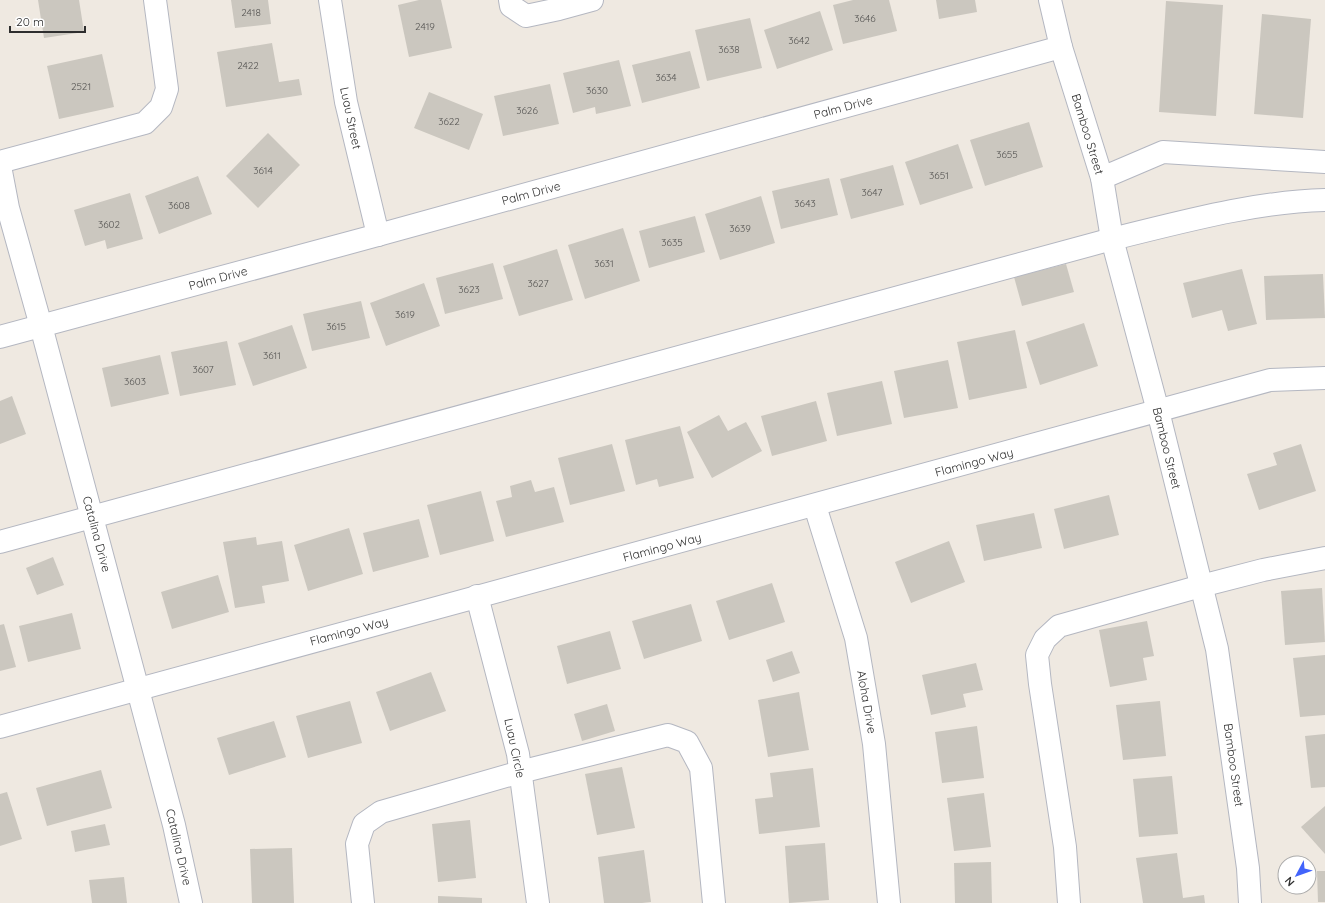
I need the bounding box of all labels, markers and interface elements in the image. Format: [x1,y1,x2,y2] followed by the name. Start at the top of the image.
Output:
[241,6,261,19] house number: 2418
[10,8,85,34] scale bar
[854,12,876,25] house number: 3646
[16,14,44,29] text: 20 m
[415,20,435,33] house number: 2419
[788,34,810,47] house number: 3642
[718,43,740,56] house number: 3638
[237,59,259,72] house number: 2422
[655,71,677,84] house number: 3634
[71,80,91,93] house number: 2521
[586,84,608,97] house number: 3630
[337,85,365,151] street label: Luau Street
[812,92,874,122] street label: Palm Drive
[1069,92,1107,176] street label: Bamboo Street
[516,104,538,117] house number: 3626
[438,115,460,128] house number: 3622
[996,148,1018,161] house number: 3655
[253,164,273,177] house number: 3614
[929,169,949,182] house number: 3651
[500,178,562,208] street label: Palm Drive
[862,186,882,199] house number: 3647
[794,197,816,210] house number: 3643
[168,199,190,212] house number: 3608
[98,218,121,231] house number: 3602
[729,222,751,235] house number: 3639
[661,236,683,249] house number: 3635
[594,257,614,270] house number: 3631
[187,263,249,293] street label: Palm Drive
[527,277,549,290] house number: 3627
[458,283,480,296] house number: 3623
[395,308,415,321] house number: 3619
[326,320,346,333] house number: 3615
[263,349,281,362] house number: 3611
[192,363,214,376] house number: 3607
[124,375,146,388] house number: 3603
[1150,405,1184,491] street label: Bamboo Street
[933,444,1015,480] street label: Flamingo Way
[80,494,114,574] street label: Catalina Drive
[621,529,703,565] street label: Flamingo Way
[308,613,390,649] street label: Flamingo Way
[854,669,880,735] street label: Aloha Drive
[501,717,529,780] street label: Luau Circle
[1221,722,1247,808] street label: Bamboo Street
[163,807,195,887] street label: Catalina Drive
[1277,855,1317,895] north arrow
[1282,874,1297,889] text: N

